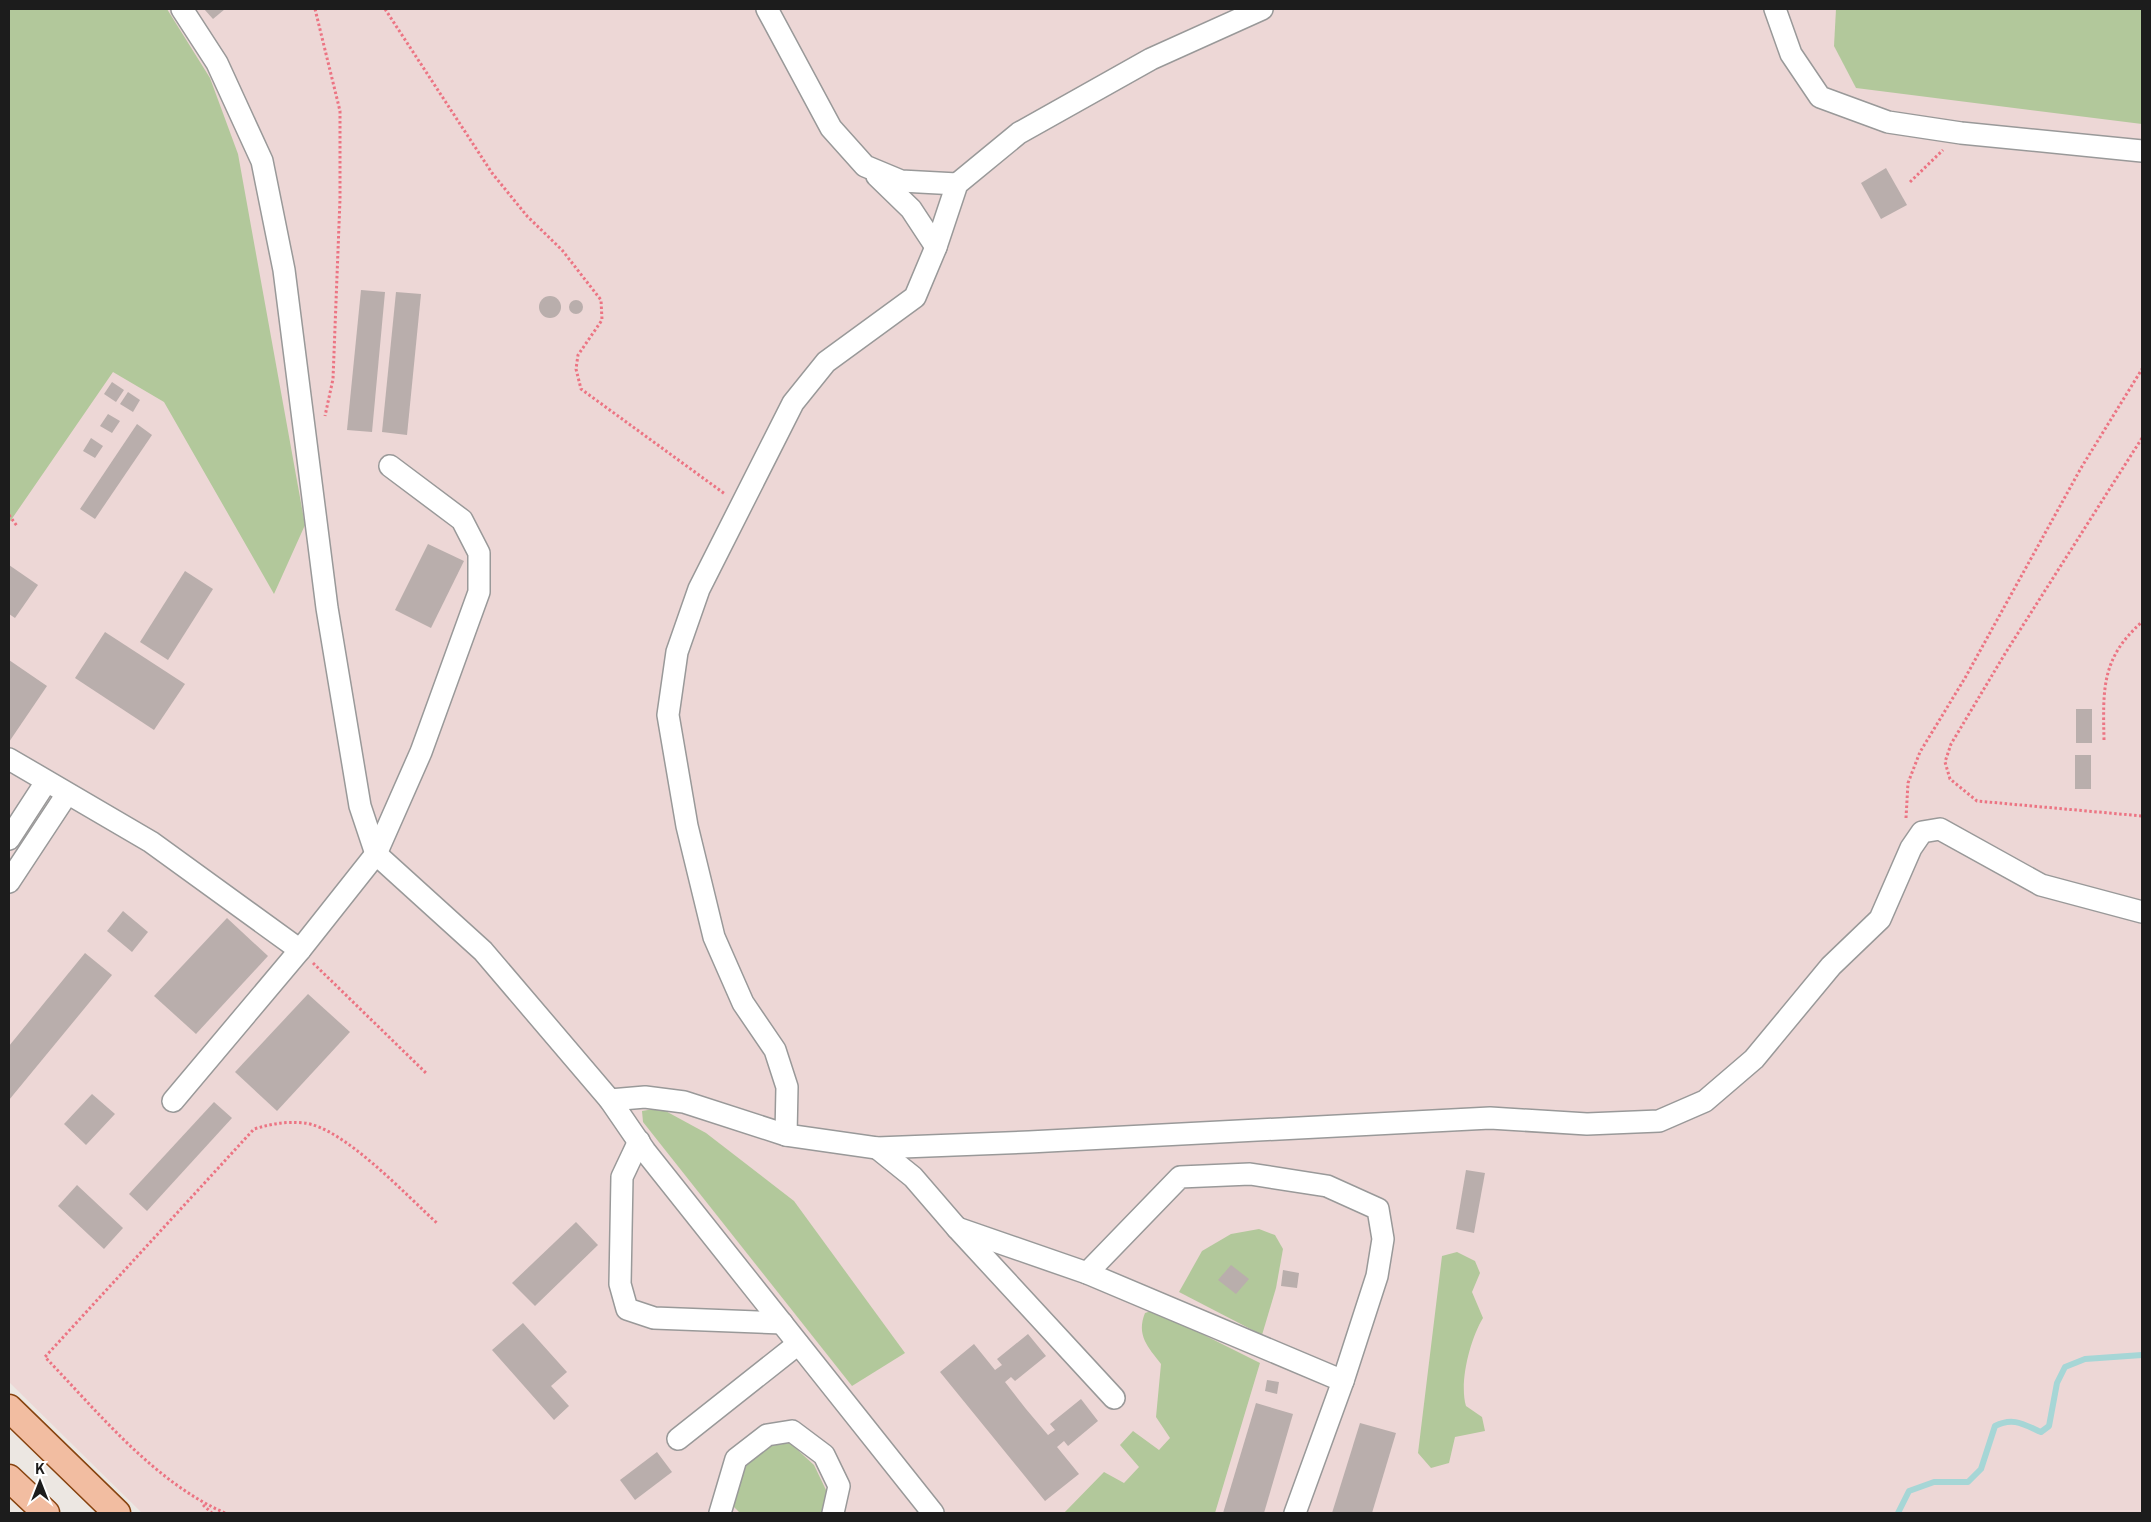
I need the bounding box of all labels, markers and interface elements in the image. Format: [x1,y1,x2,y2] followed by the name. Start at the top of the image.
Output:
[15,1457,65,1507] north arrow
[35,1461,45,1477] text: K

